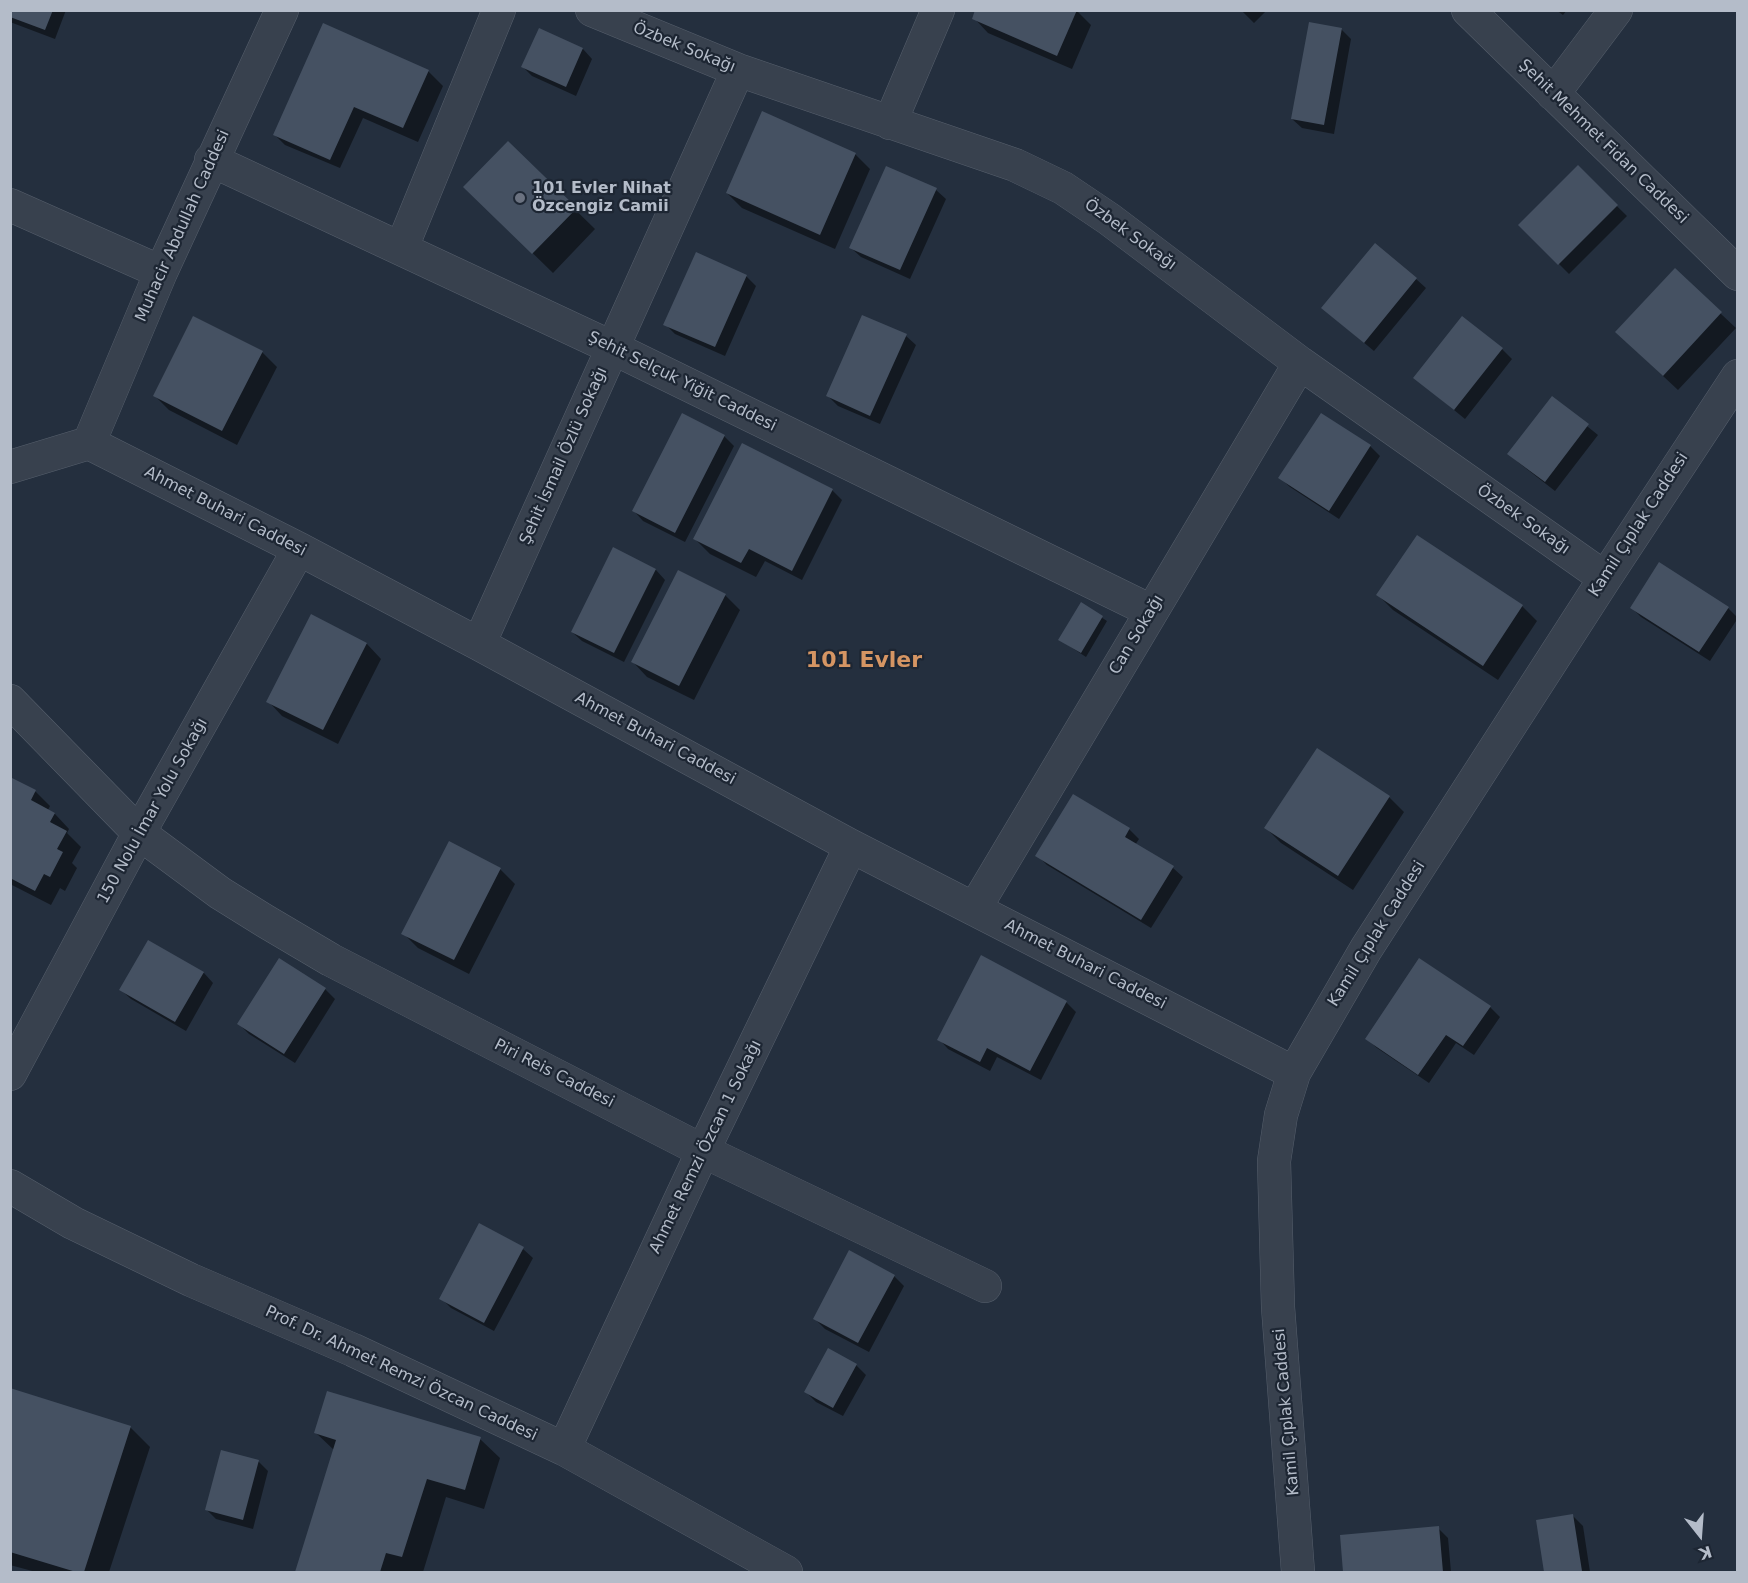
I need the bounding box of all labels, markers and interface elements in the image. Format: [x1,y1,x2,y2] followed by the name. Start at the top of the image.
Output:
[630,19,738,77] street label: Özbek Sokağı
[1514,56,1692,228] street label: Şehit Mehmet Fidan Caddesi
[132,127,234,325] street label: Muhacir Abdullah Caddesi
[532,179,671,217] place label: 101 Evler Nihat Özcengiz Camii
[513,191,527,205] marker: 101 Evler Nihat Özcengiz Camii
[1080,195,1180,275] street label: Özbek Sokağı
[585,328,779,436] street label: Şehit Selçuk Yiğit Caddesi
[516,364,612,548] street label: Şehit İsmail Özlü Sokağı
[1585,449,1693,601] street label: Kamil Çıplak Caddesi
[141,463,309,561] street label: Ahmet Buhari Caddesi
[1473,481,1573,559] street label: Özbek Sokağı
[1106,592,1168,678] street label: Can Sokağı
[806,648,922,674] district label: 101 Evler
[571,689,739,789] street label: Ahmet Buhari Caddesi
[94,715,212,907] street label: 150 Nolu İmar Yolu Sokağı
[1324,858,1430,1010] street label: Kamil Çıplak Caddesi
[1001,916,1169,1014] street label: Ahmet Buhari Caddesi
[491,1036,617,1112] street label: Piri Reis Caddesi
[646,1037,766,1257] street label: Ahmet Remzi Özcan 1 Sokağı
[262,1302,540,1446] street label: Prof. Dr. Ahmet Remzi Özcan Caddesi
[1270,1328,1304,1496] street label: Kamil Çıplak Caddesi
[1670,1505,1730,1565] north arrow
[1697,1542,1714,1564] text: K

